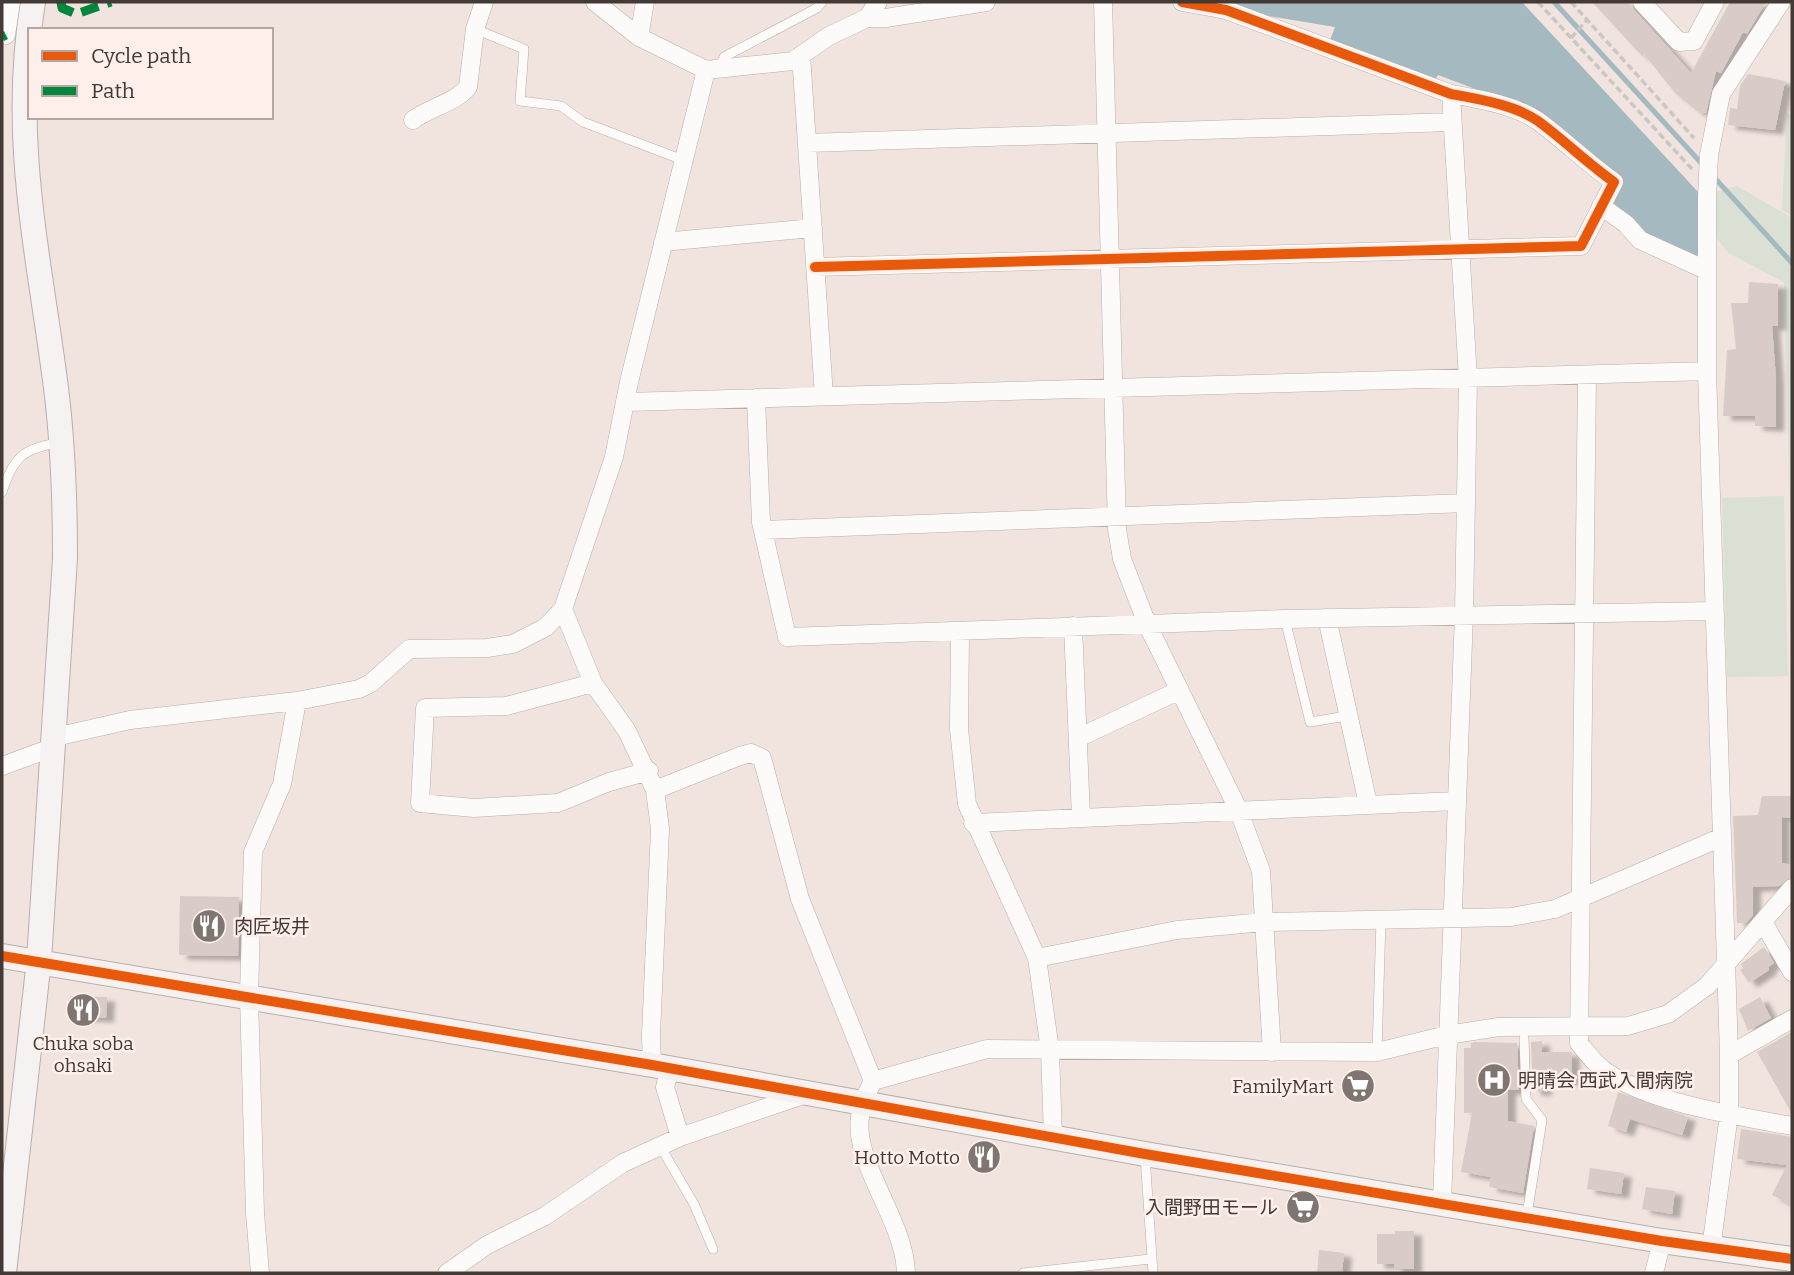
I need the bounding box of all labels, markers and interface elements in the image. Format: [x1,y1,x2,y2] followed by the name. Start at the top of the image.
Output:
[28,28,273,119] legend
[91,43,191,69] text: Cycle path
[91,78,135,104] text: Path
[190,907,228,945] restaurant icon: 肉匠坂井
[234,915,310,938] place label: 肉匠坂井
[64,991,102,1029] restaurant icon: Chuka soba ohsaki
[32,1032,134,1077] place label: Chuka soba ohsaki
[1475,1061,1513,1099] hospital icon: 明晴会 西武入間病院
[1339,1067,1377,1105] supermarket icon: FamilyMart
[1518,1069,1693,1092] place label: 明晴会 西武入間病院
[1232,1075,1334,1098] place label: FamilyMart
[965,1138,1003,1176] restaurant icon: Hotto Motto
[854,1146,960,1169] place label: Hotto Motto
[1284,1188,1322,1226] supermarket icon: 入間野田モール
[1145,1196,1278,1219] place label: 入間野田モール

